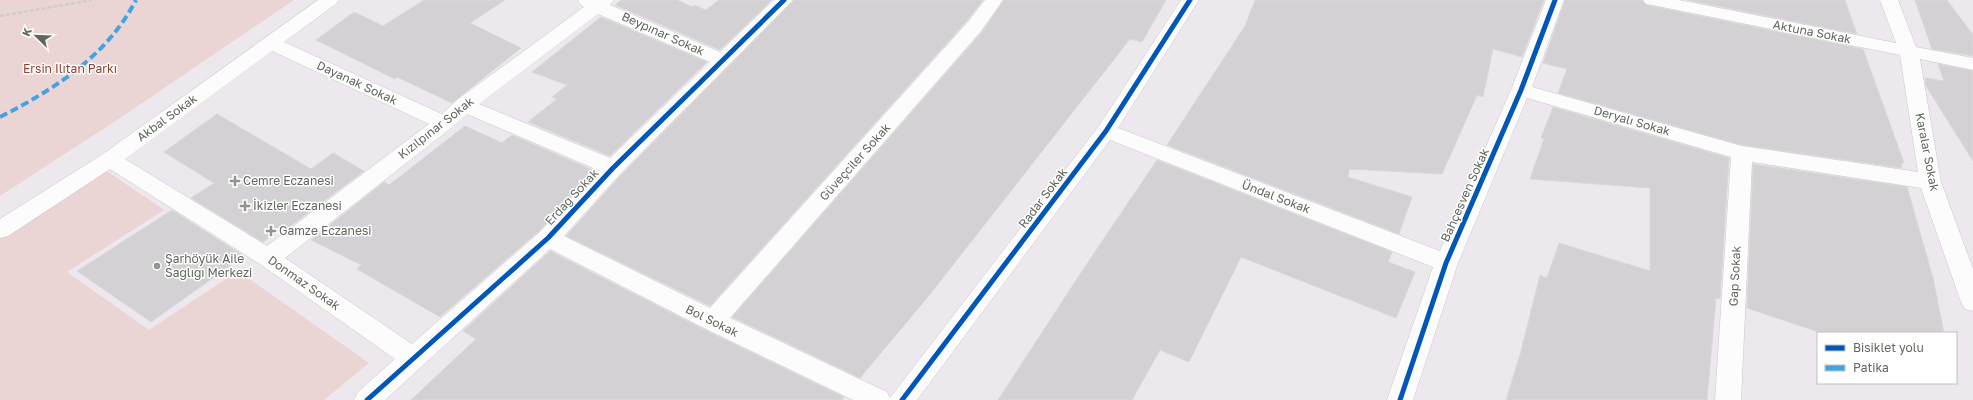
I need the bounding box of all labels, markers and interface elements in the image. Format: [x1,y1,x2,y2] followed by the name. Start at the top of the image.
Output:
[619,9,707,59] street label: Beypınar Sokak
[16,16,56,56] north arrow
[1772,17,1853,46] street label: Aktuna Sokak
[19,26,34,38] text: K
[315,57,400,108] street label: Dayanak Sokak
[23,61,117,76] park label: Ersin Ilıtan Parkı
[134,91,200,145] street label: Akbal Sokak
[395,93,477,162] street label: Kızılpınar Sokak
[1592,102,1672,139] street label: Deryalı Sokak
[1913,111,1942,193] street label: Karalar Sokak
[816,120,893,203] street label: Güveçciler Sokak
[1437,145,1492,244] street label: Bahçesven Sokak
[1015,164,1070,231] street label: Radar Sokak
[542,165,602,228] street label: Erdağ Sokak
[243,173,334,188] place label: Cemre Eczanesi
[230,176,240,186] marker: Cemre Eczanesi
[1240,177,1313,217] street label: Ündal Sokak
[253,198,342,213] place label: İkizler Eczanesi
[240,201,250,211] marker: İkizler Eczanesi
[279,223,372,238] place label: Gamze Eczanesi
[266,226,276,236] marker: Gamze Eczanesi
[1725,245,1744,307] street label: Gap Sokak
[165,251,252,280] place label: Şarhöyük Aile Sağlığı Merkezi
[265,252,343,313] street label: Donmaz Sokak
[152,261,162,271] marker: Şarhöyük Aile Sağlığı Merkezi
[683,301,741,340] street label: Bol Sokak
[1817,332,1957,384] legend
[1853,340,1924,355] text: Bisiklet yolu
[1853,360,1889,375] text: Patika

